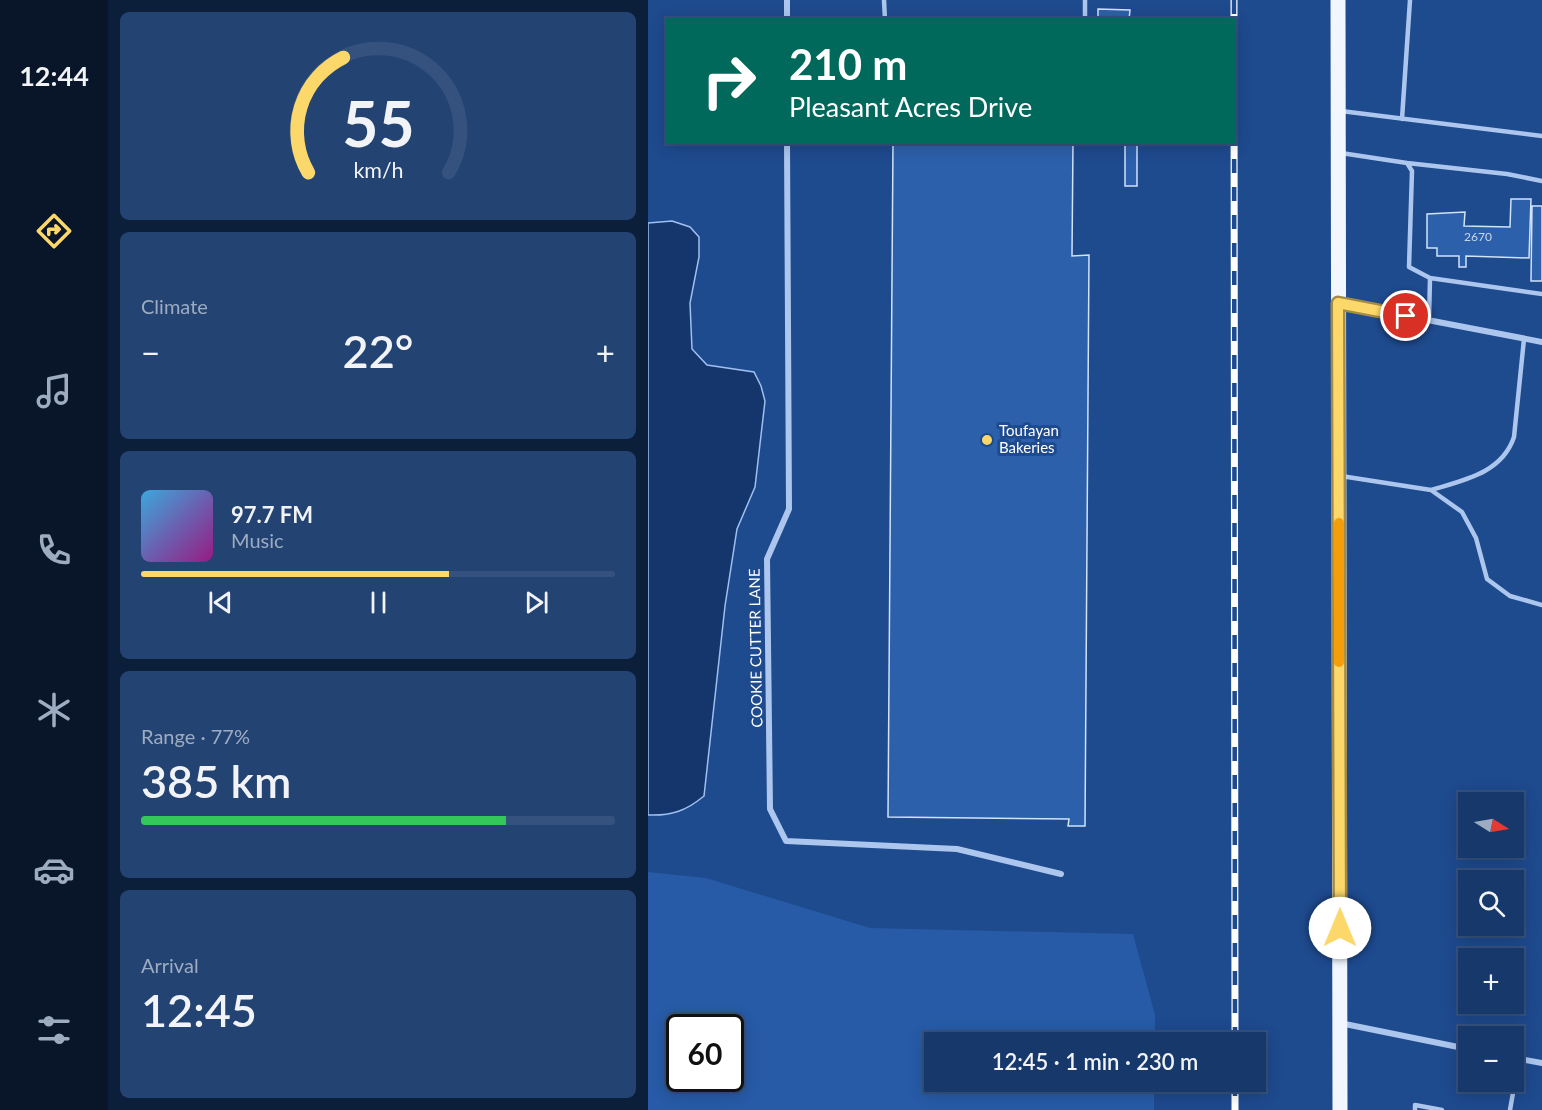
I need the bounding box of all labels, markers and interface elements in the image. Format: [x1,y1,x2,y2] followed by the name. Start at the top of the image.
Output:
[789,39,907,89] text: 210 m
[690,42,768,120] icon: right
[19,59,89,92] text: 12:44
[342,85,414,160] text: 55
[789,90,1032,123] text: Pleasant Acres Drive
[353,157,403,183] text: km/h
[33,210,75,252] icon: directions
[1464,229,1492,244] house number: 2670
[1380,290,1431,341] pin
[141,294,208,318] text: Climate
[1389,299,1422,332] icon: arrive
[343,324,413,378] text: 22°
[141,332,160,372] text: −
[596,332,615,372] text: +
[33,370,75,412] icon: music
[999,421,1059,456] place label: Toufayan Bakeries
[980,433,994,447] marker: Toufayan Bakeries
[231,501,313,528] text: 97.7 FM
[231,528,284,552] text: Music
[33,529,75,571] icon: phone
[745,568,765,728] street label: COOKIE CUTTER LANE
[204,586,237,619] icon: previous
[362,586,395,619] icon: pause
[520,586,553,619] icon: next
[33,689,75,731] icon: climate
[141,724,250,748] text: Range · 77%
[141,754,291,808] text: 385 km
[1458,792,1524,858] north arrow
[1458,792,1524,1092] map controls
[33,849,75,891] icon: car
[1458,870,1524,936] button: search
[1308,896,1372,960] position arrow
[1458,948,1524,1014] button: +
[141,953,199,977] text: Arrival
[141,983,257,1037] text: 12:45
[33,1009,75,1051] icon: filters
[666,1014,744,1092] speed limit sign: 60
[1458,1026,1524,1092] button: −
[992,1048,1198,1075] text: 12:45 · 1 min · 230 m

